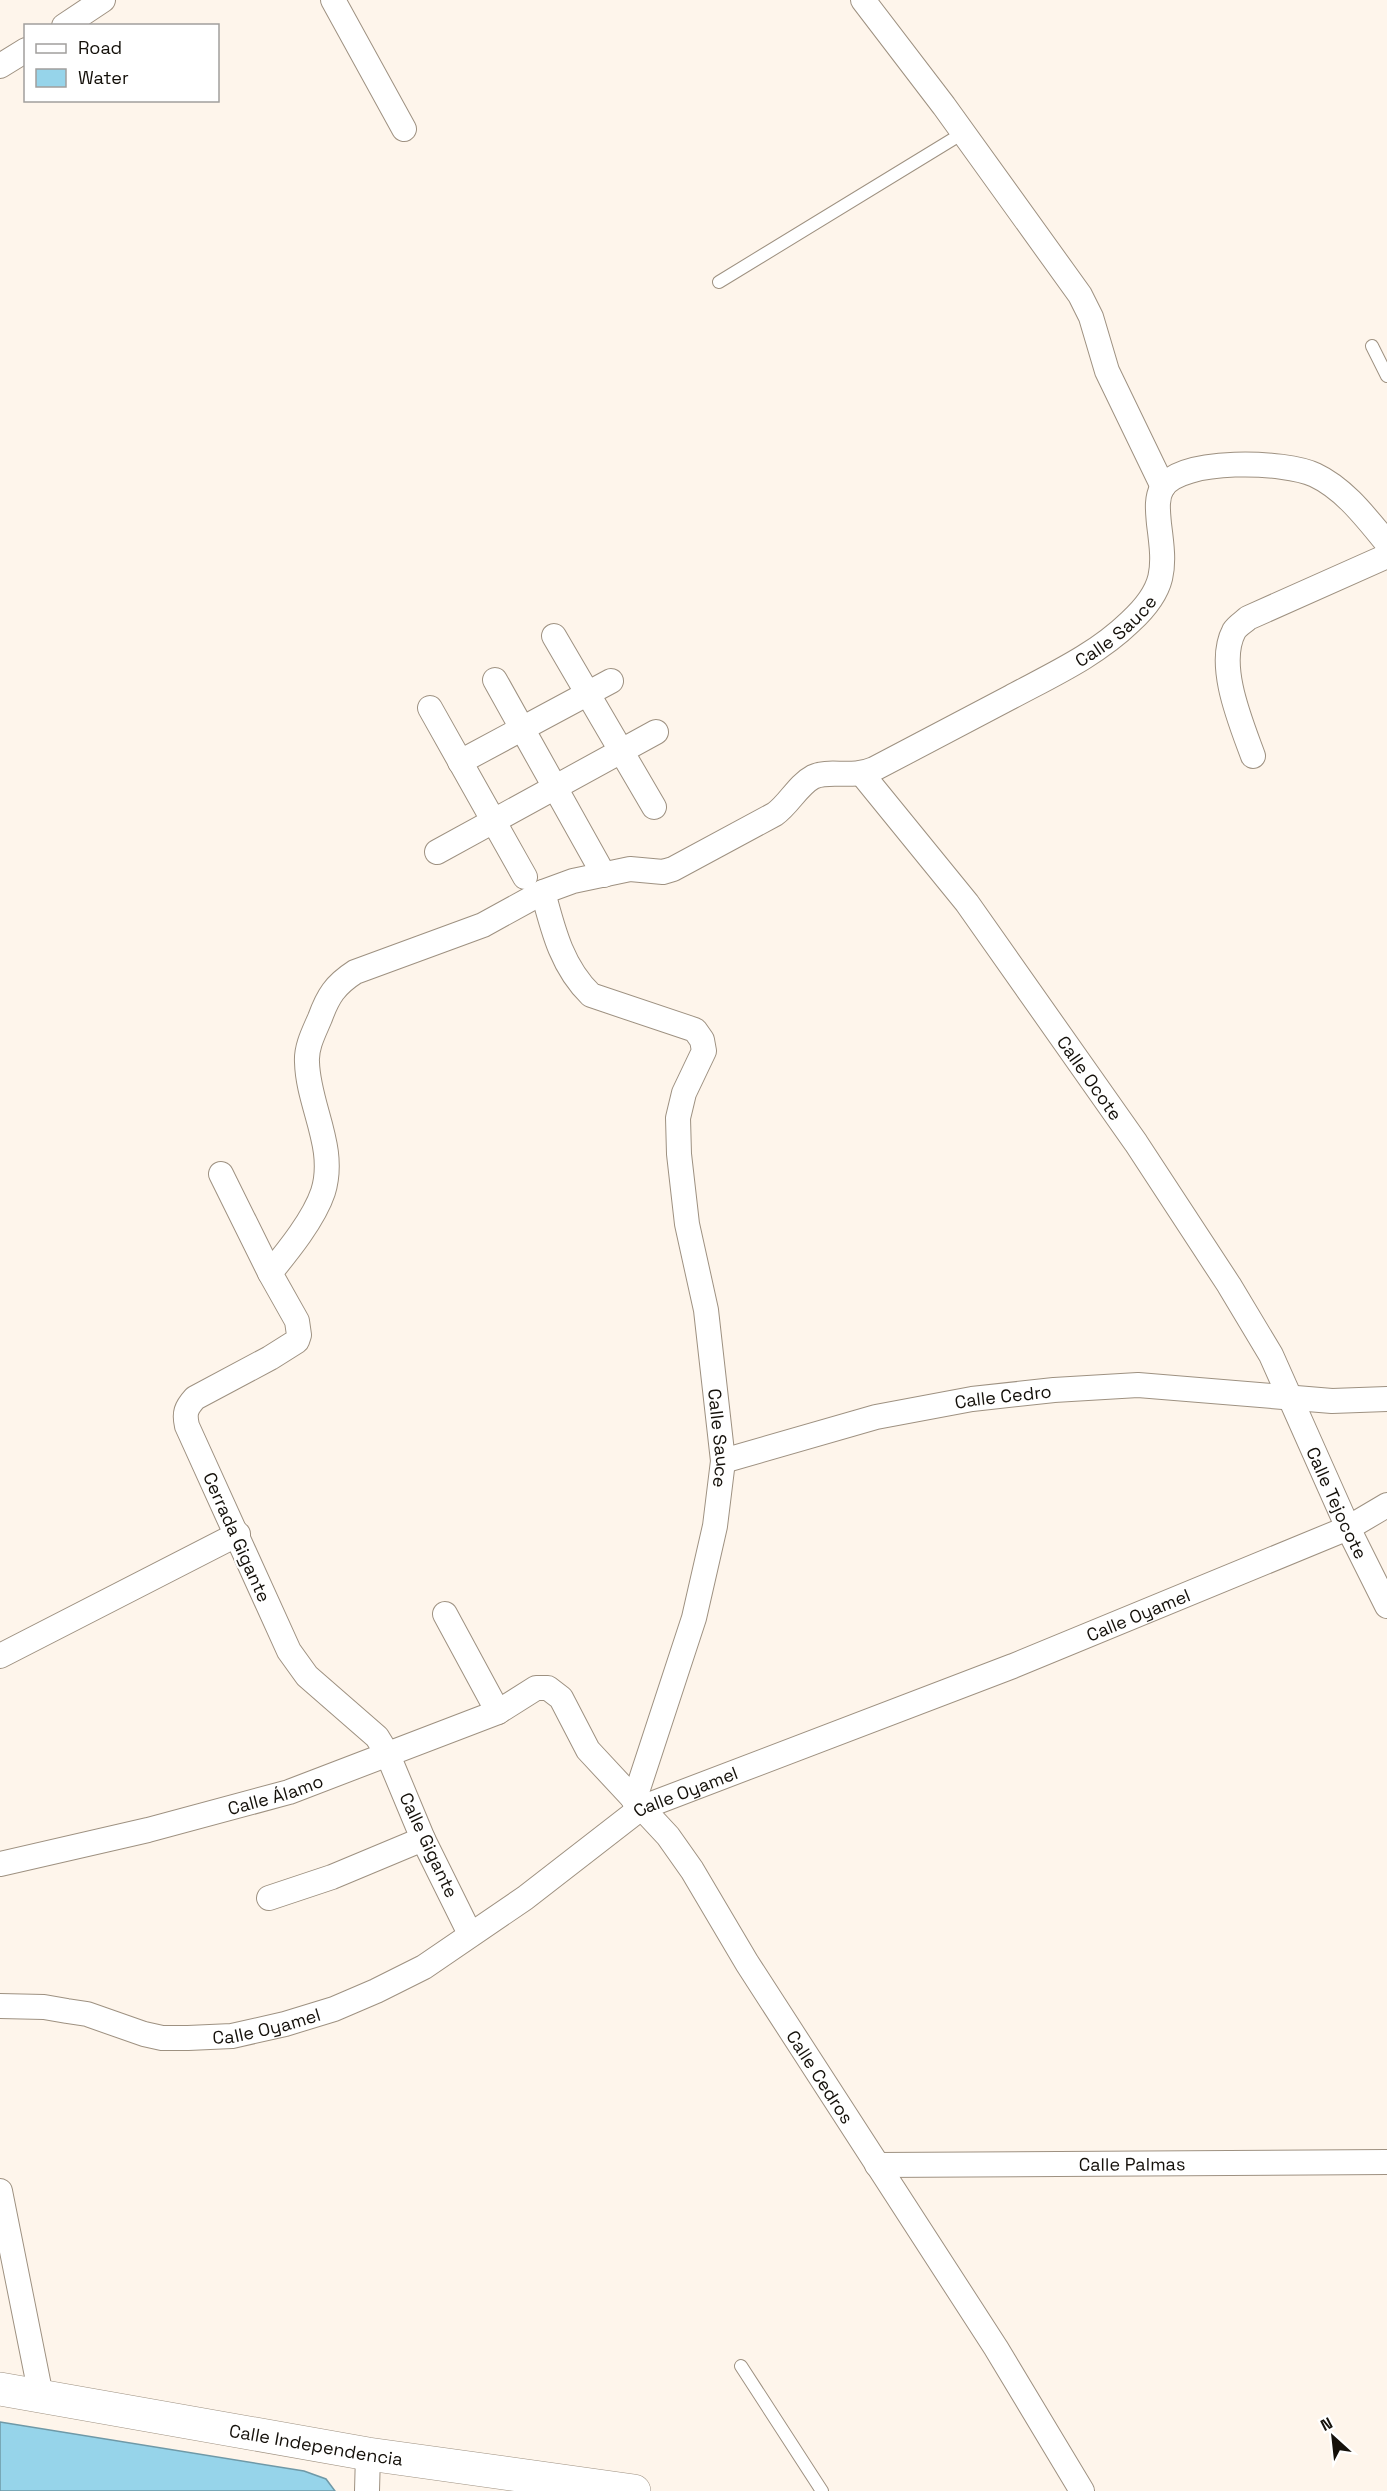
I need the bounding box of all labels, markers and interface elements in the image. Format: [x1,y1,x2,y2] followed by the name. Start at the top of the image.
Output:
[24,24,219,102] legend
[78,36,122,59] text: Road
[78,66,129,89] text: Water
[1070,591,1161,672] street label: Calle Sauce
[1052,1031,1128,1125] street label: Calle Ocote
[953,1379,1053,1414] street label: Calle Cedro
[703,1387,735,1489] street label: Calle Sauce
[1302,1443,1373,1562] street label: Calle Tejocote
[198,1468,276,1606] street label: Cerrada Gigante
[1083,1583,1193,1646] street label: Calle Oyamel
[628,1761,741,1822] street label: Calle Oyamel
[225,1769,326,1820] street label: Calle Álamo
[395,1789,463,1901] street label: Calle Gigante
[212,2002,323,2048] street label: Calle Oyamel
[782,2025,859,2128] street label: Calle Cedros
[1079,2152,1185,2175] street label: Calle Palmas
[1303,2407,1363,2467] north arrow
[1317,2412,1336,2436] text: N
[227,2418,405,2470] street label: Calle Independencia

